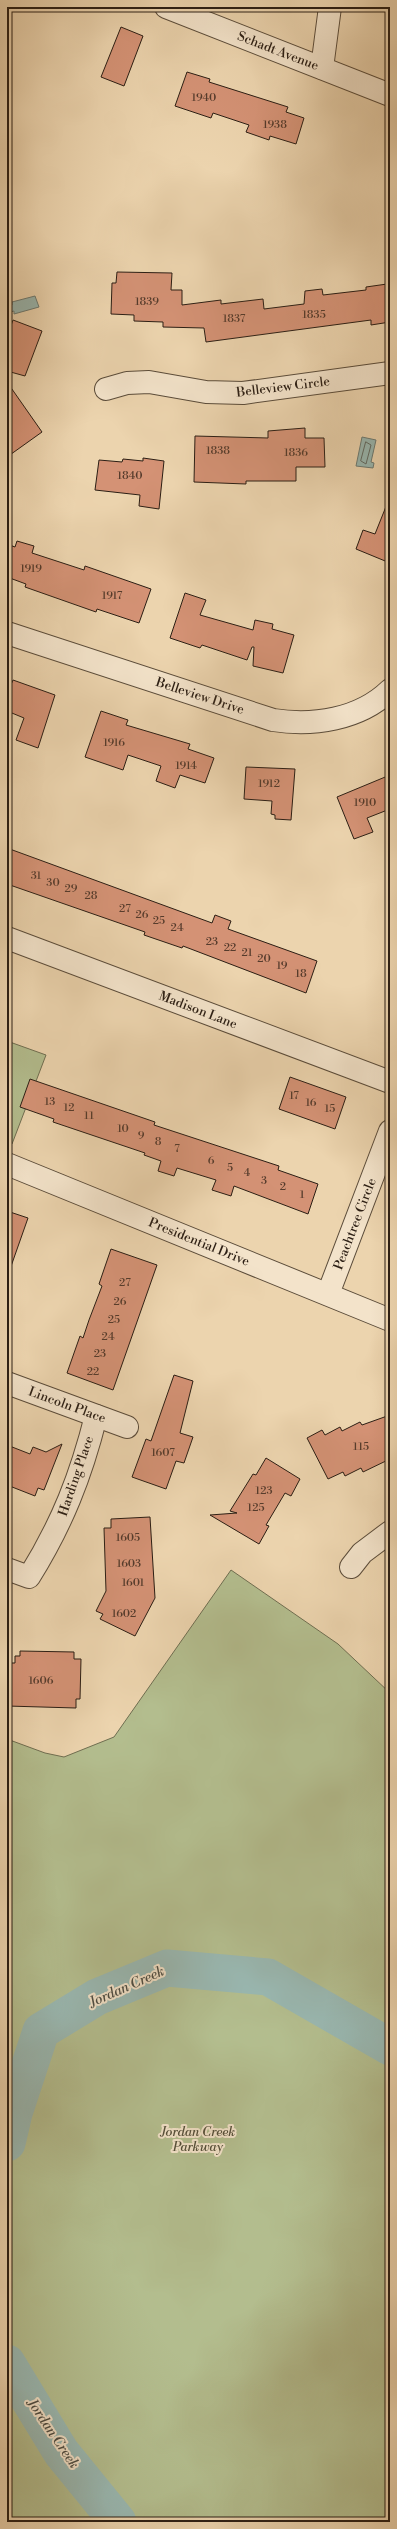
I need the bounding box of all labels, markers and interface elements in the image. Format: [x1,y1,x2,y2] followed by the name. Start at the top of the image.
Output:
[235,28,321,74] street label: Schadt Avenue
[192,91,216,105] house number: 1940
[263,118,287,132] house number: 1938
[135,295,159,309] house number: 1839
[302,308,326,322] house number: 1835
[223,312,246,326] house number: 1837
[234,373,331,401] street label: Belleview Circle
[206,444,230,458] house number: 1838
[284,446,308,460] house number: 1836
[117,469,143,483] house number: 1840
[20,562,42,576] house number: 1919
[102,589,123,603] house number: 1917
[153,674,247,718] street label: Belleview Drive
[103,736,125,750] house number: 1916
[175,759,197,773] house number: 1914
[258,777,280,791] house number: 1912
[354,796,376,810] house number: 1910
[31,869,42,883] house number: 31
[46,876,60,890] house number: 30
[65,882,78,896] house number: 29
[84,889,98,903] house number: 28
[119,902,131,916] house number: 27
[136,908,149,922] house number: 26
[153,914,165,928] house number: 25
[171,921,184,935] house number: 24
[206,935,218,949] house number: 23
[224,941,236,955] house number: 22
[241,946,253,960] house number: 21
[257,952,271,966] house number: 20
[276,959,288,973] house number: 19
[295,967,307,981] house number: 18
[157,988,240,1032] street label: Madison Lane
[289,1089,299,1103] house number: 17
[45,1095,55,1109] house number: 13
[305,1096,317,1110] house number: 16
[63,1101,75,1115] house number: 12
[325,1102,335,1116] house number: 15
[84,1109,94,1123] house number: 11
[117,1122,129,1136] house number: 10
[138,1129,145,1143] house number: 9
[155,1135,162,1149] house number: 8
[174,1142,180,1156] house number: 7
[208,1154,215,1168] house number: 6
[227,1161,233,1175] house number: 5
[244,1166,251,1180] house number: 4
[261,1174,267,1188] house number: 3
[330,1176,380,1272] street label: Peachtree Circle
[280,1180,286,1194] house number: 2
[300,1188,305,1202] house number: 1
[146,1214,252,1270] street label: Presidential Drive
[119,1276,131,1290] house number: 27
[114,1295,127,1309] house number: 26
[108,1313,120,1327] house number: 25
[102,1330,115,1344] house number: 24
[94,1347,106,1361] house number: 23
[87,1365,99,1379] house number: 22
[26,1384,108,1427] street label: Lincoln Place
[55,1433,97,1518] street label: Harding Place
[353,1440,369,1454] house number: 115
[151,1446,175,1460] house number: 1607
[255,1484,273,1498] house number: 123
[247,1501,265,1515] house number: 125
[116,1531,140,1545] house number: 1605
[117,1557,141,1571] house number: 1603
[122,1576,145,1590] house number: 1601
[112,1607,136,1621] house number: 1602
[29,1674,54,1688] house number: 1606
[85,1963,167,2012] water label: Jordan Creek
[159,2124,235,2155] park label: Jordan Creek Parkway
[22,2394,83,2472] water label: Jordan Creek

